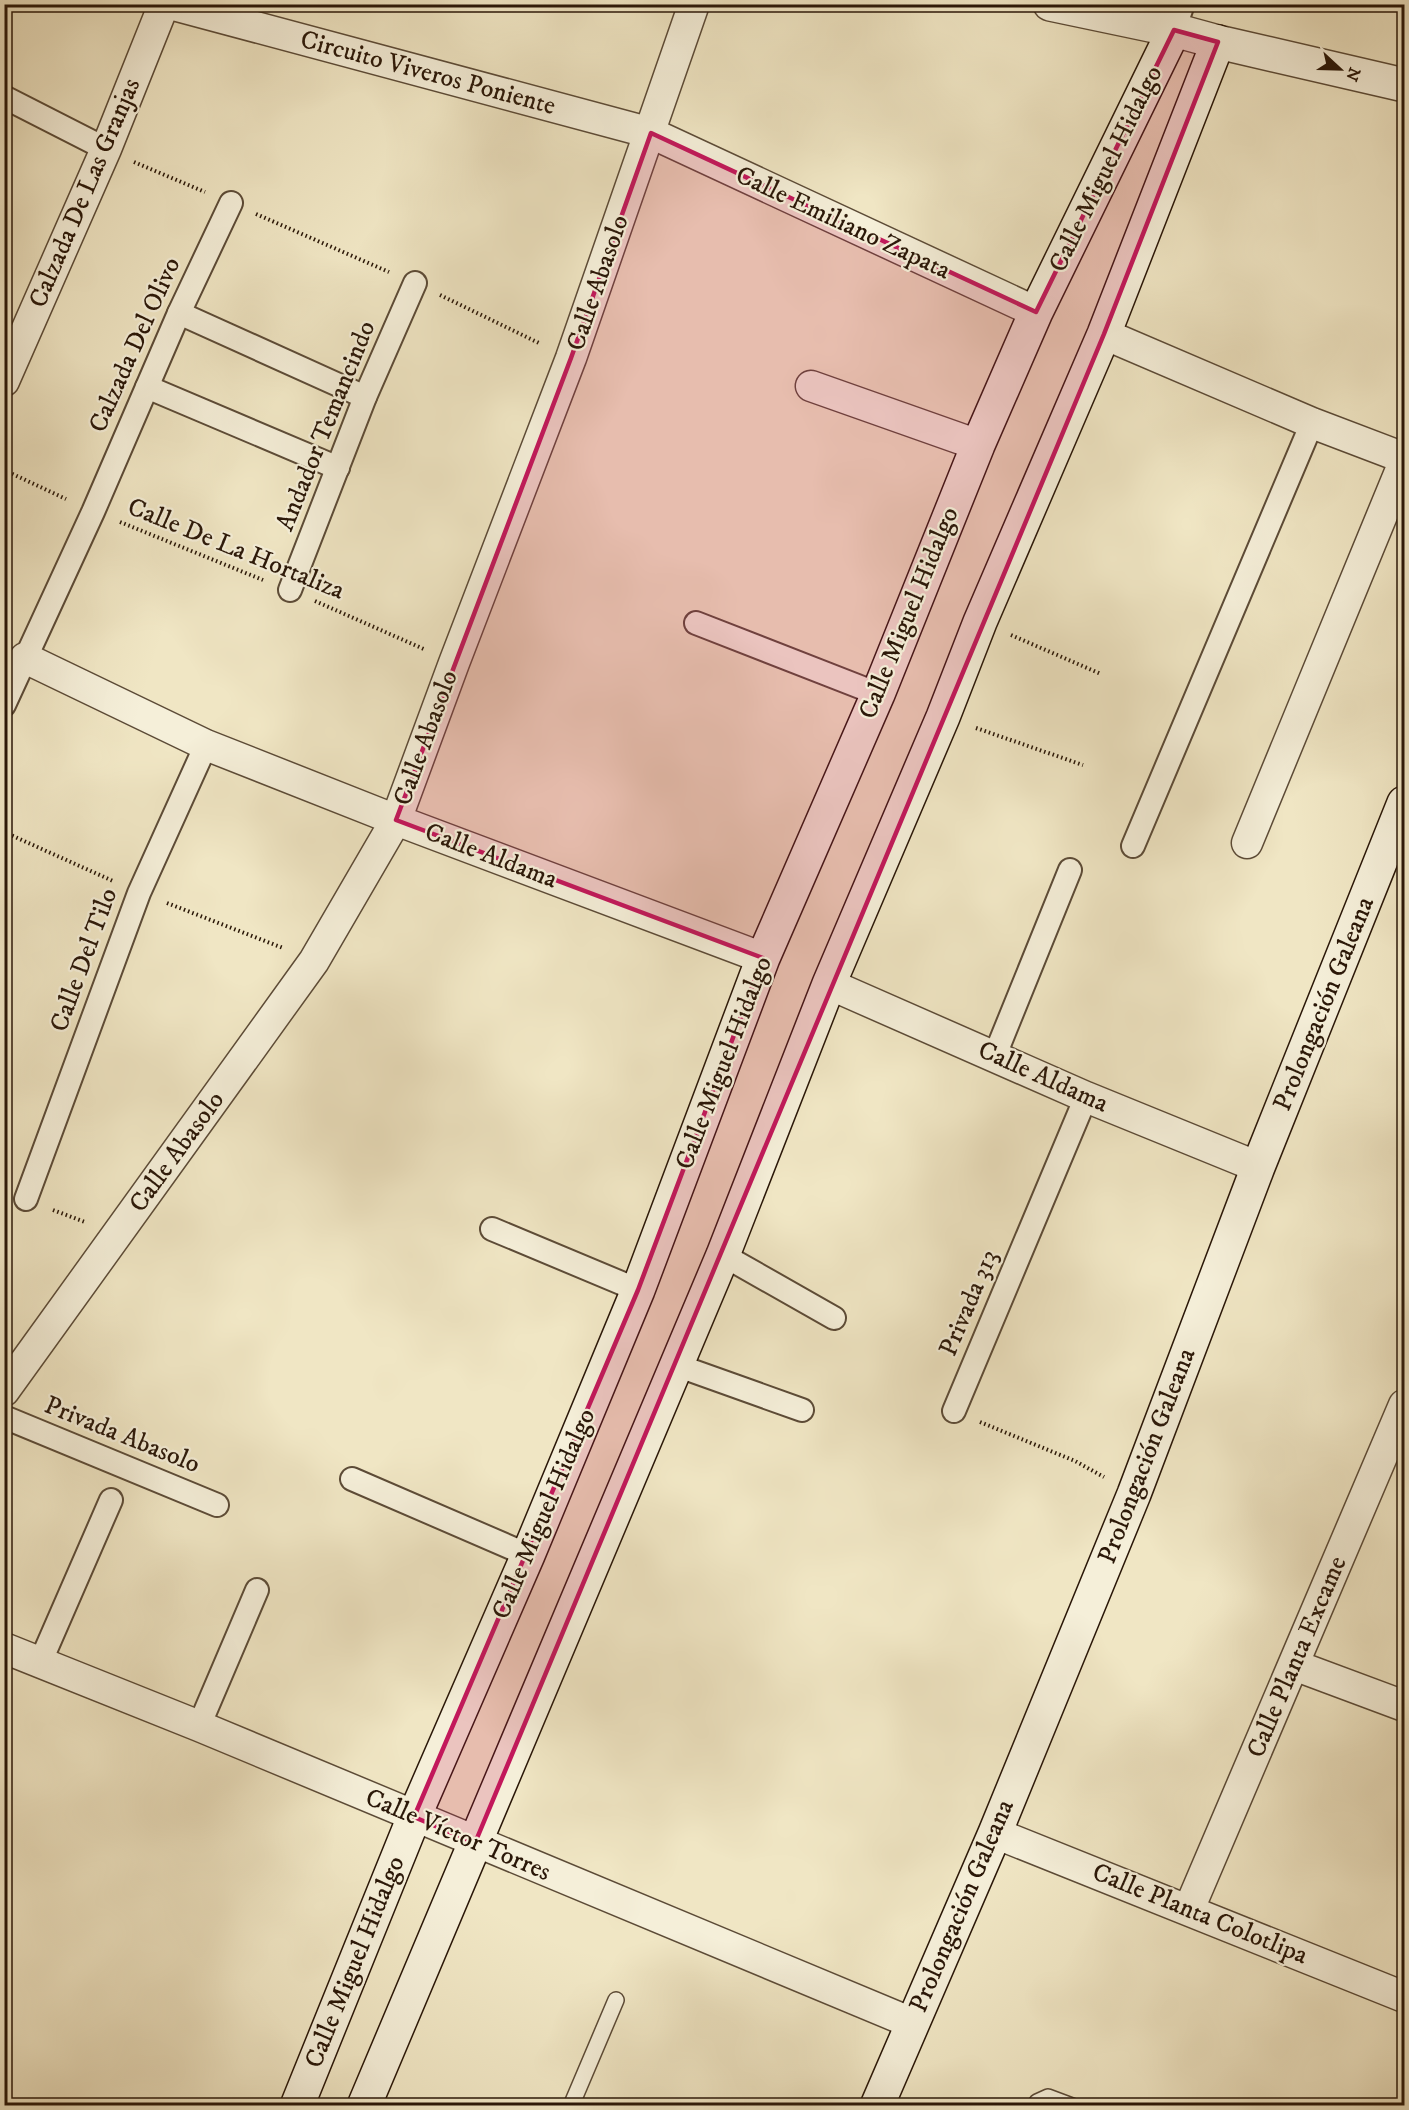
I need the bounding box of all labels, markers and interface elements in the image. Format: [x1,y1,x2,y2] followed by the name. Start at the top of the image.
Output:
[297,23,559,123] street label: Circuito Viveros Poniente
[1310,39,1370,99] north arrow
[1042,60,1170,278] street label: Calle Miguel Hidalgo
[1341,64,1365,84] text: N
[22,73,148,313] street label: Calzada De Las Granjas
[730,159,956,287] street label: Calle Emiliano Zapata
[559,211,637,355] street label: Calle Abasolo
[82,252,188,438] street label: Calzada Del Olivo
[269,316,383,536] street label: Andador Temancindo
[123,490,349,608] street label: Calle De La Hortaliza
[851,502,967,724] street label: Calle Miguel Hidalgo
[386,666,466,810] street label: Calle Abasolo
[420,816,562,896] street label: Calle Aldama
[43,884,125,1036] street label: Calle Del Tilo
[1266,892,1382,1116] street label: Prolongación Galeana
[668,952,780,1174] street label: Calle Miguel Hidalgo
[973,1034,1113,1120] street label: Calle Aldama
[122,1085,232,1219] street label: Calle Abasolo
[932,1245,1006,1361] street label: Privada 313
[1091,1344,1203,1568] street label: Prolongación Galeana
[39,1389,205,1481] street label: Privada Abasolo
[485,1404,603,1624] street label: Calle Miguel Hidalgo
[1240,1551,1354,1763] street label: Calle Planta Excame
[360,1781,556,1889] street label: Calle Víctor Torres
[902,1795,1022,2017] street label: Prolongación Galeana
[297,1851,413,2073] street label: Calle Miguel Hidalgo
[1087,1856,1313,1972] street label: Calle Planta Colotlipa

